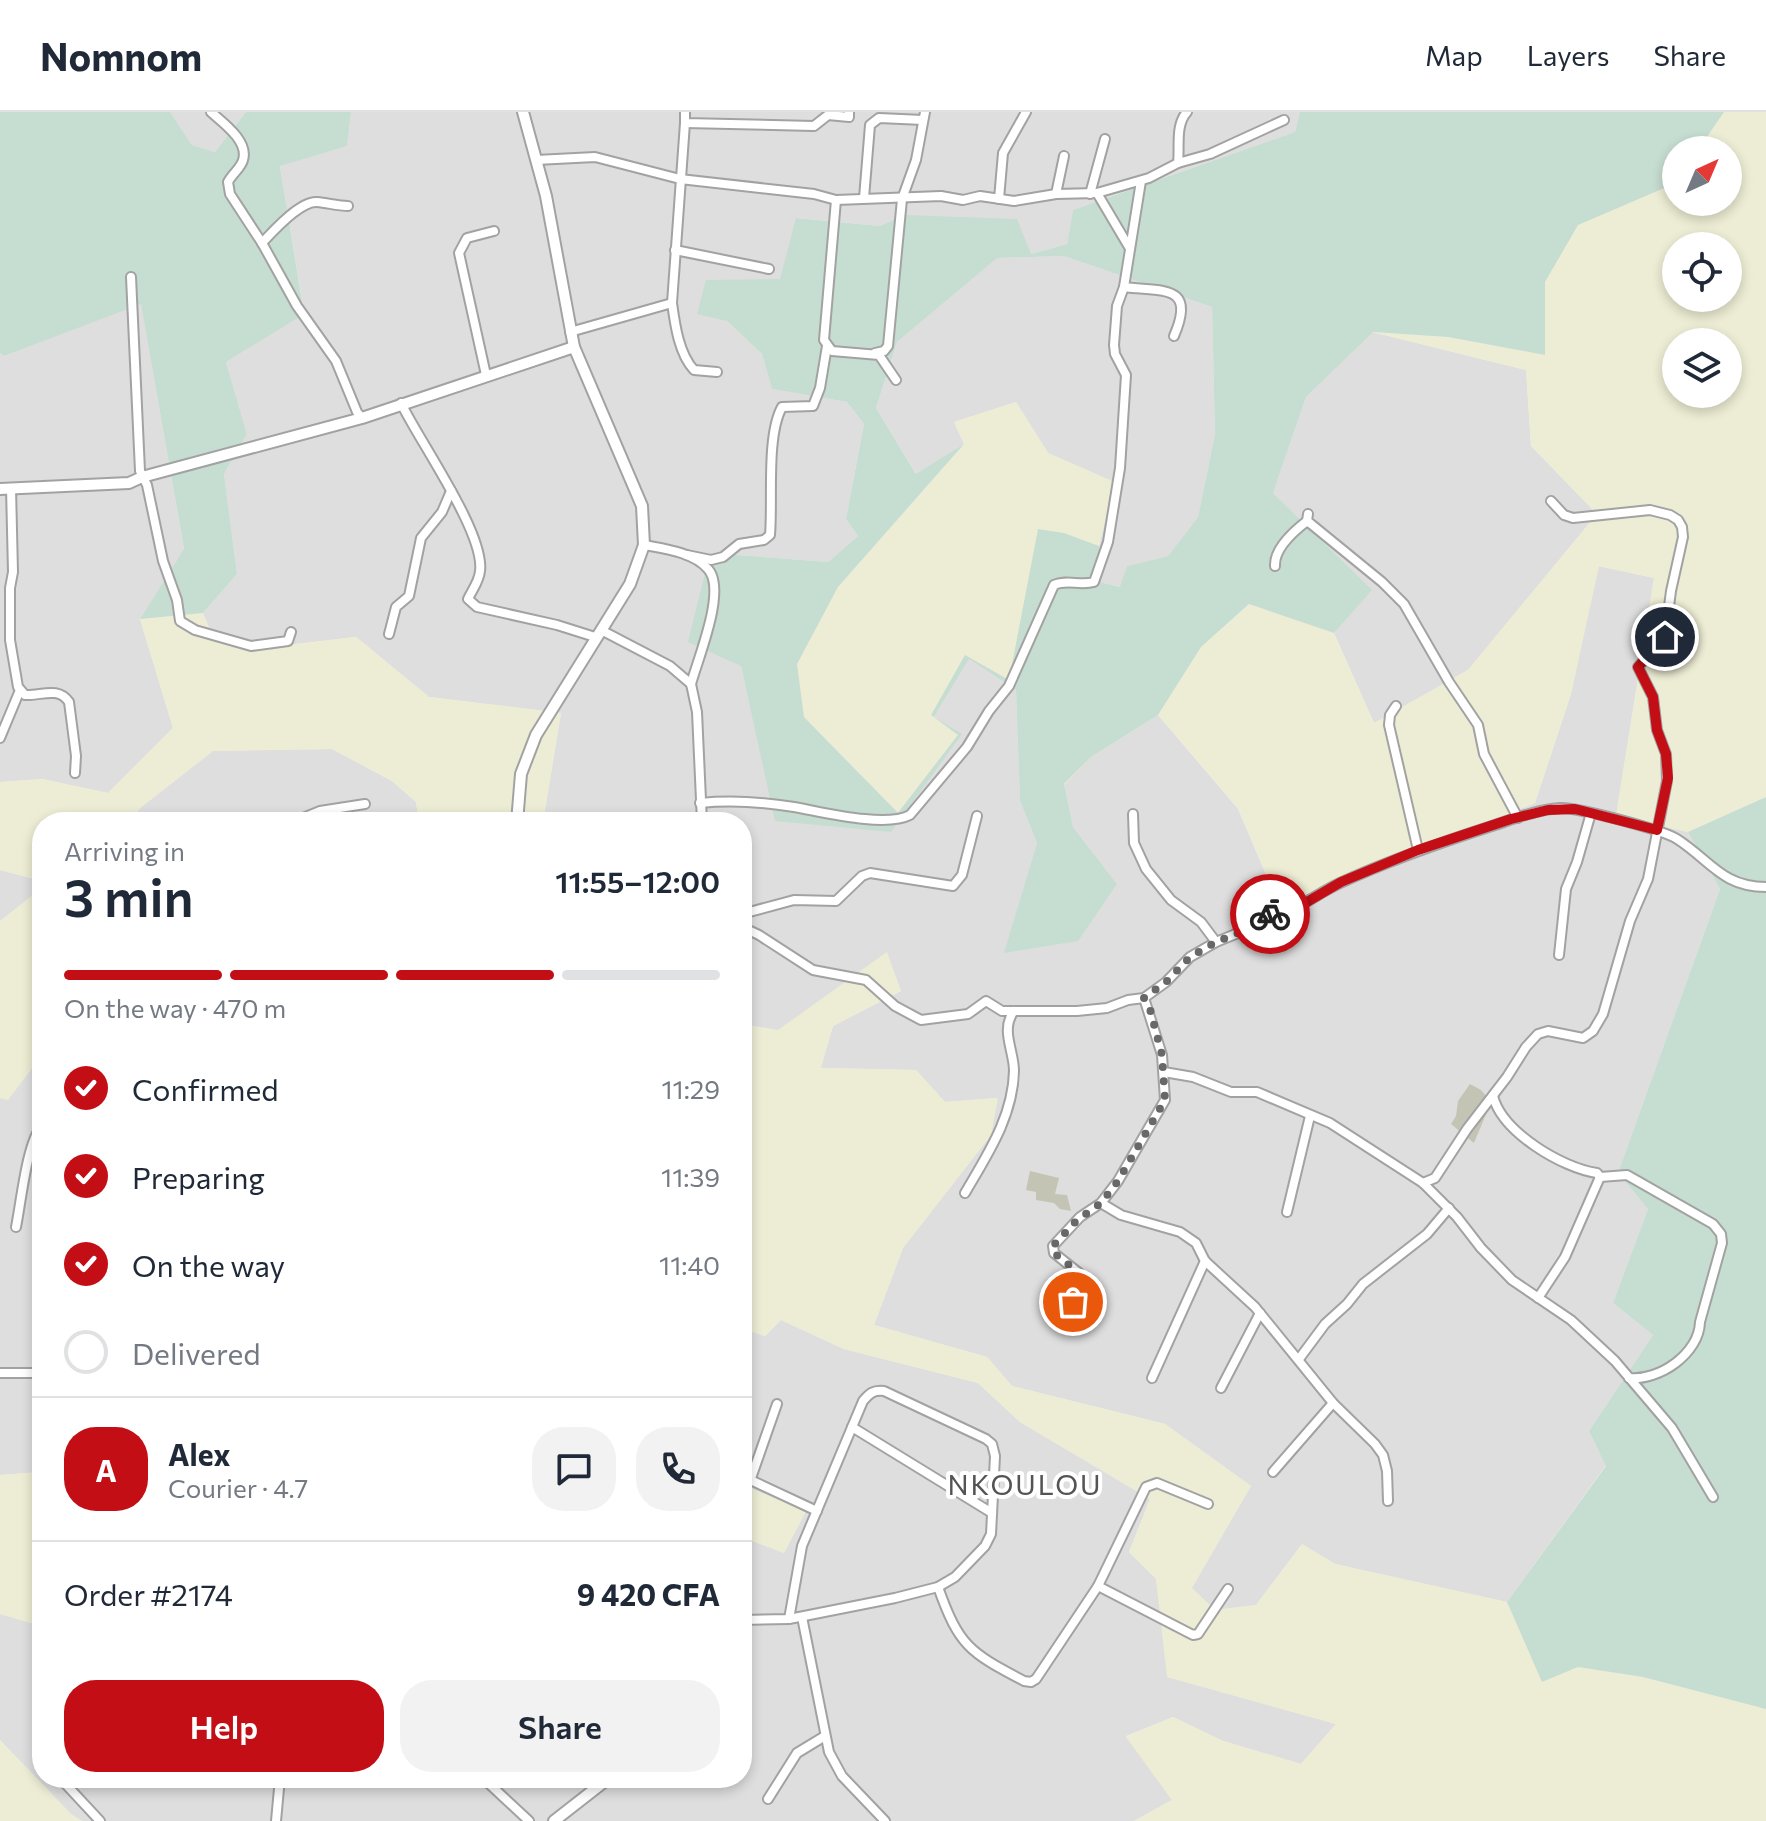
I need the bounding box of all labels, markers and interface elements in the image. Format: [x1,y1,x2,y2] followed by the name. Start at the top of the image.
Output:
[40,32,202,79] text: Nomnom
[1425,38,1483,72] text: Map
[1527,38,1609,72] text: Layers
[1653,38,1726,72] text: Share
[1662,136,1742,216] north arrow
[1662,136,1742,408] map controls
[1662,232,1742,312] button: locate
[1662,328,1742,408] button: layers
[1631,603,1699,671] pin
[1643,615,1687,659] icon: home
[64,835,185,866] text: Arriving in
[555,862,720,899] text: 11:55–12:00
[64,864,193,928] text: 3 min
[1230,874,1310,954] courier
[1248,892,1292,936] icon: bike
[64,992,286,1023] text: On the way · 470 m
[64,1066,108,1110] icon: check
[132,1070,279,1107] text: Confirmed
[662,1073,720,1104] text: 11:29
[64,1154,108,1198] icon: check
[132,1158,265,1195] text: Preparing
[661,1161,720,1192] text: 11:39
[64,1242,108,1286] icon: check
[132,1246,285,1283] text: On the way
[659,1249,720,1280] text: 11:40
[1039,1268,1107,1336] pin
[1051,1280,1095,1324] icon: bag
[132,1334,261,1371] text: Delivered
[532,1427,616,1511] button: chat
[636,1427,720,1511] button: phone
[168,1435,231,1472] text: Alex
[95,1451,117,1488] text: A
[947,1467,1103,1501] district label: NKOULOU
[168,1472,308,1503] text: Courier · 4.7
[64,1575,233,1612] text: Order #2174
[577,1575,720,1612] text: 9 420 CFA
[64,1680,384,1772] button: Help
[400,1680,720,1772] button: Share

